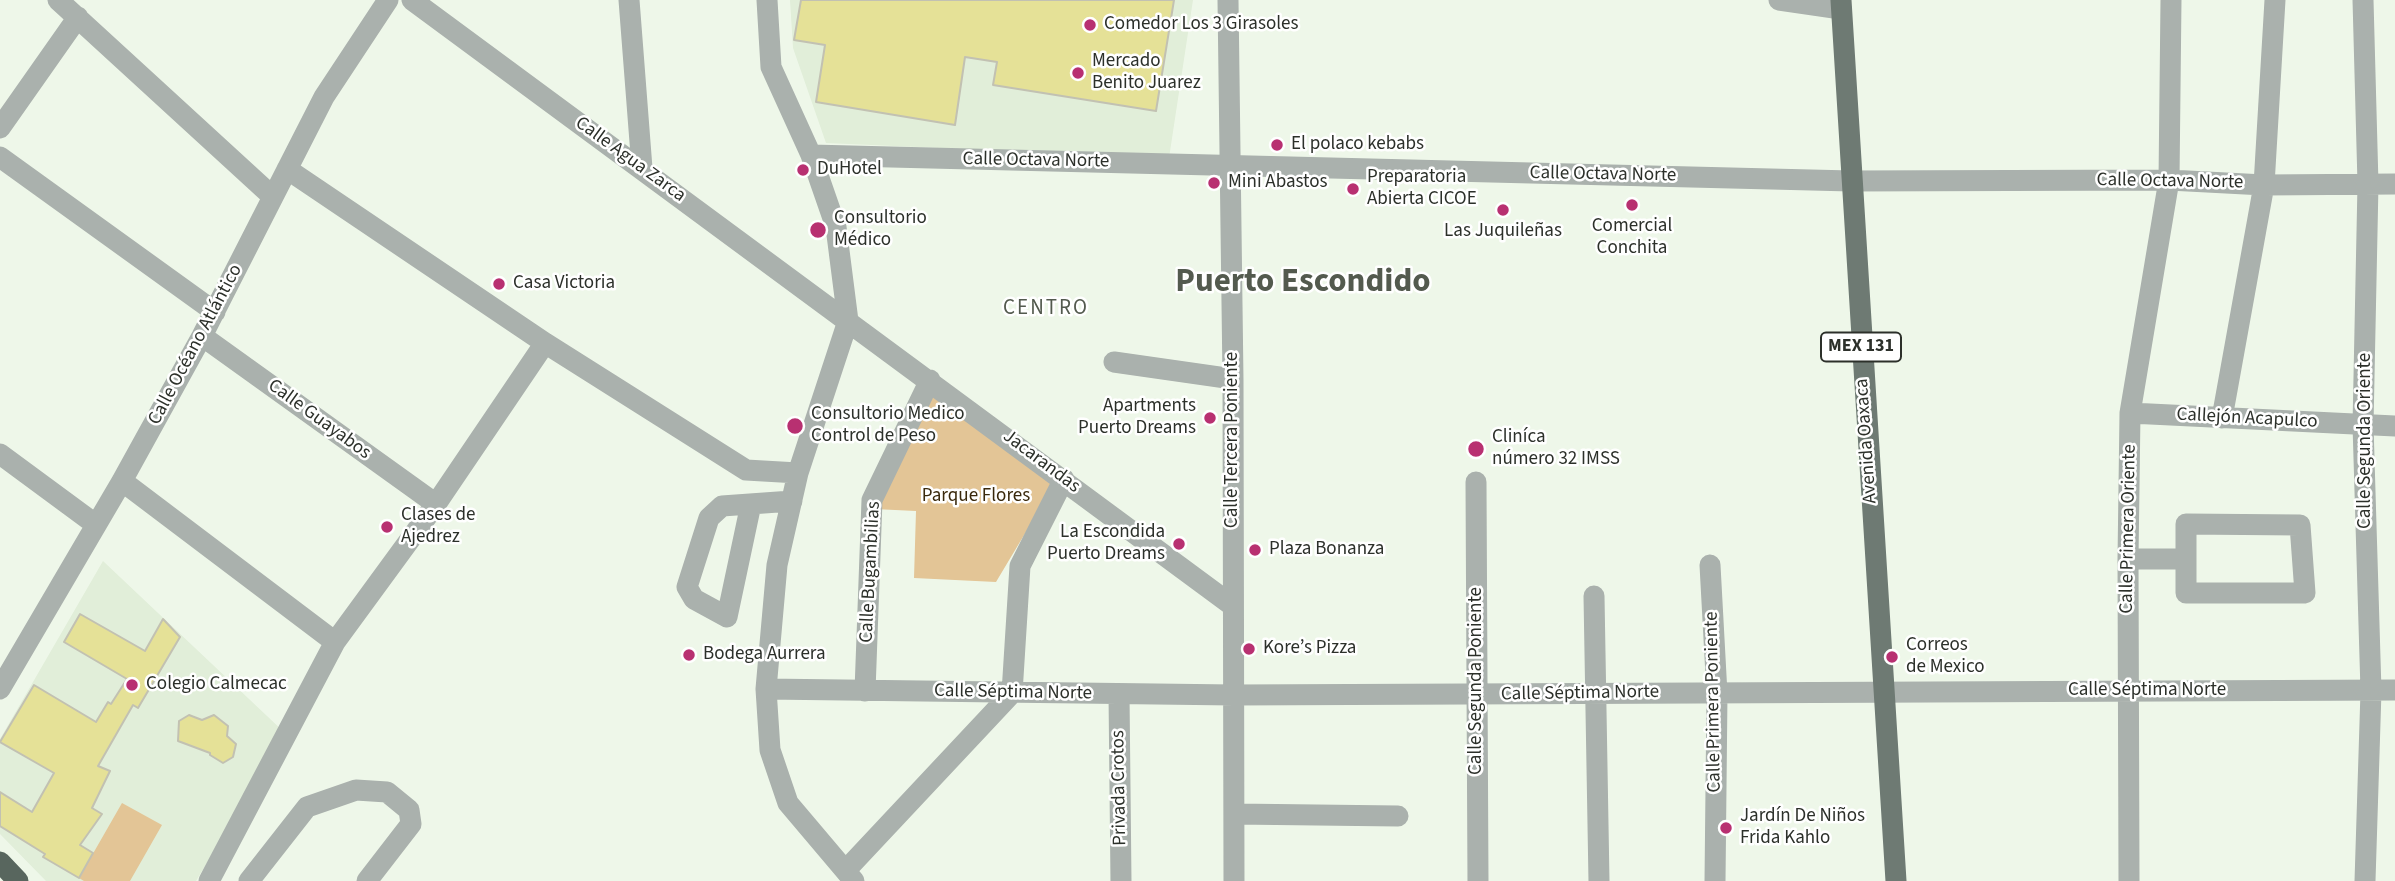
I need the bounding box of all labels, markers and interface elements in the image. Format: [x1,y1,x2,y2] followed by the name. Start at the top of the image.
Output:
[1104,14,1298,36] place label: Comedor Los 3 Girasoles
[1082,17,1098,33] marker: Comedor Los 3 Girasoles
[1092,51,1201,95] place label: Mercado Benito Juarez
[1070,65,1086,81] marker: Mercado Benito Juarez
[570,112,690,208] street label: Calle Agua Zarca
[1291,134,1424,156] place label: El polaco kebabs
[1269,137,1285,153] marker: El polaco kebabs
[962,148,1110,174] street label: Calle Octava Norte
[817,159,882,181] place label: DuHotel
[795,162,811,178] marker: DuHotel
[1529,162,1677,188] street label: Calle Octava Norte
[1367,167,1477,211] place label: Preparatoria Abierta CICOE
[2096,169,2244,195] street label: Calle Octava Norte
[1228,172,1327,194] place label: Mini Abastos
[1206,175,1222,191] marker: Mini Abastos
[1345,181,1361,197] marker: Preparatoria Abierta CICOE
[1624,197,1640,213] marker: Comercial Conchita
[1495,202,1511,218] marker: Las Juquileñas
[834,208,927,252] place label: Consultorio Médico
[1592,216,1672,260] place label: Comercial Conchita
[808,220,828,240] marker: Consultorio Médico
[1444,221,1562,243] place label: Las Juquileñas
[144,261,248,429] street label: Calle Océano Atlántico
[1175,264,1431,304] district label: Puerto Escondido
[513,273,615,295] place label: Casa Victoria
[491,276,507,292] marker: Casa Victoria
[1004,296,1088,322] district label: CENTRO
[1821,332,1901,362] road number: MEX 131
[1222,352,1244,528] street label: Calle Tercera Poniente
[2355,353,2377,529] street label: Calle Segunda Oriente
[263,375,375,465] street label: Calle Guayabos
[1851,378,1883,504] street label: Avenida Oaxaca
[1078,396,1196,440] place label: Apartments Puerto Dreams
[811,404,965,448] place label: Consultorio Medico Control de Peso
[2176,404,2318,434] street label: Callejón Acapulco
[1202,410,1218,426] marker: Apartments Puerto Dreams
[785,416,805,436] marker: Consultorio Medico Control de Peso
[998,426,1084,498] street label: Jacarandas
[1492,427,1620,471] place label: Cliníca número 32 IMSS
[1466,439,1486,459] marker: Cliníca número 32 IMSS
[2116,444,2142,614] street label: Calle Primera Oriente
[922,486,1030,508] park label: Parque Flores
[856,501,886,643] street label: Calle Bugambilias
[401,505,475,549] place label: Clases de Ajedrez
[379,519,395,535] marker: Clases de Ajedrez
[1047,522,1165,566] place label: La Escondida Puerto Dreams
[1171,536,1187,552] marker: La Escondida Puerto Dreams
[1269,539,1384,561] place label: Plaza Bonanza
[1247,542,1263,558] marker: Plaza Bonanza
[1466,587,1488,775] street label: Calle Segunda Poniente
[1701,611,1727,793] street label: Calle Primera Poniente
[1906,635,1985,679] place label: Correos de Mexico
[1263,638,1356,660] place label: Kore’s Pizza
[1241,641,1257,657] marker: Kore’s Pizza
[703,644,826,666] place label: Bodega Aurrera
[681,647,697,663] marker: Bodega Aurrera
[1884,649,1900,665] marker: Correos de Mexico
[146,674,287,696] place label: Colegio Calmecac
[124,677,140,693] marker: Colegio Calmecac
[934,680,1092,706] street label: Calle Séptima Norte
[2068,680,2226,702] street label: Calle Séptima Norte
[1501,681,1659,707] street label: Calle Séptima Norte
[1108,730,1132,846] street label: Privada Crotos
[1740,806,1865,850] place label: Jardín De Niños Frida Kahlo
[1718,820,1734,836] marker: Jardín De Niños Frida Kahlo

